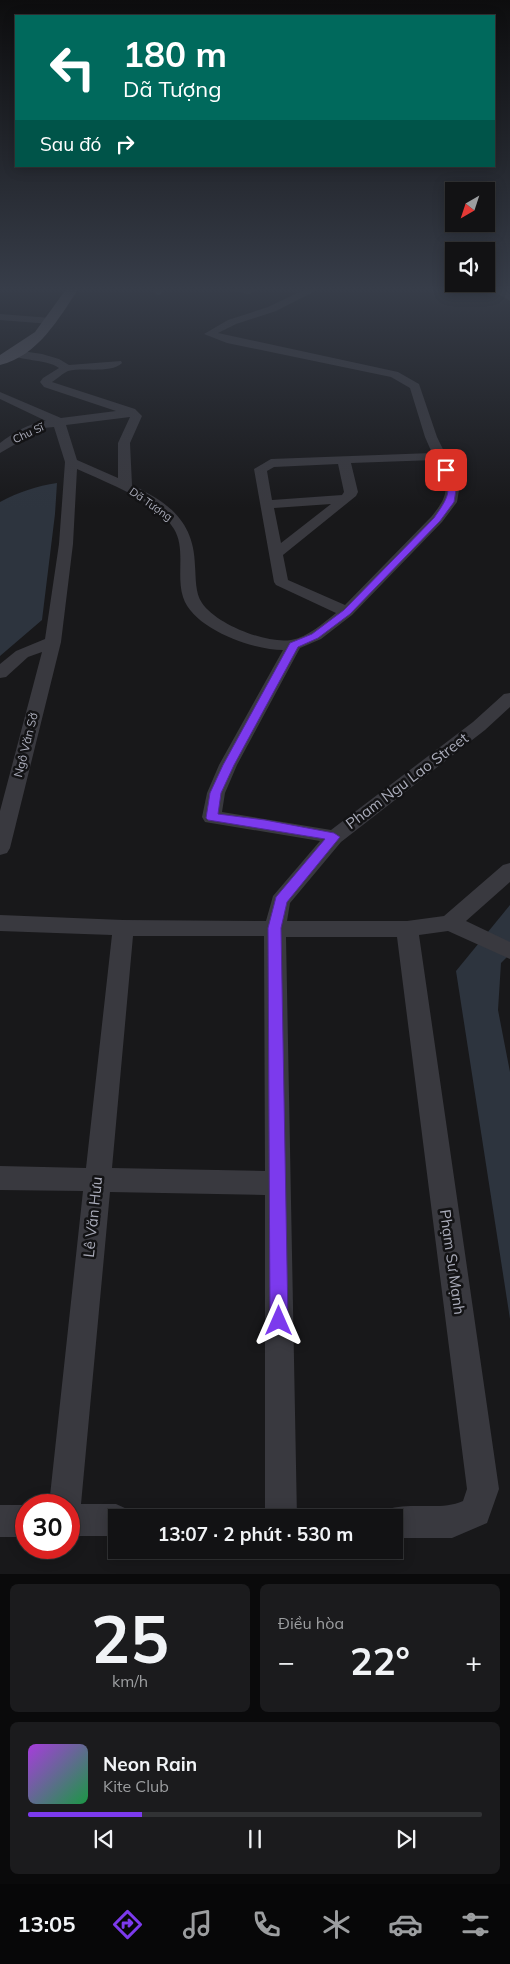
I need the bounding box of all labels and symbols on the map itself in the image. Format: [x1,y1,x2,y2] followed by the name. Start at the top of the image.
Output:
[445,182,495,232] north arrow
[10,419,47,446] street label: Chu Sĩ
[425,449,467,491] pin
[127,484,175,524] street label: Dã Tượng
[10,711,41,779] street label: Ngô Văn Sở
[342,728,472,833] street label: Pham Ngu Lao Street
[79,1176,106,1258] street label: Lê Văn Hưu
[436,1208,469,1316] street label: Phạm Sư Mạnh
[252,1294,304,1346] position arrow
[15,1494,80,1559] speed limit sign: 30

